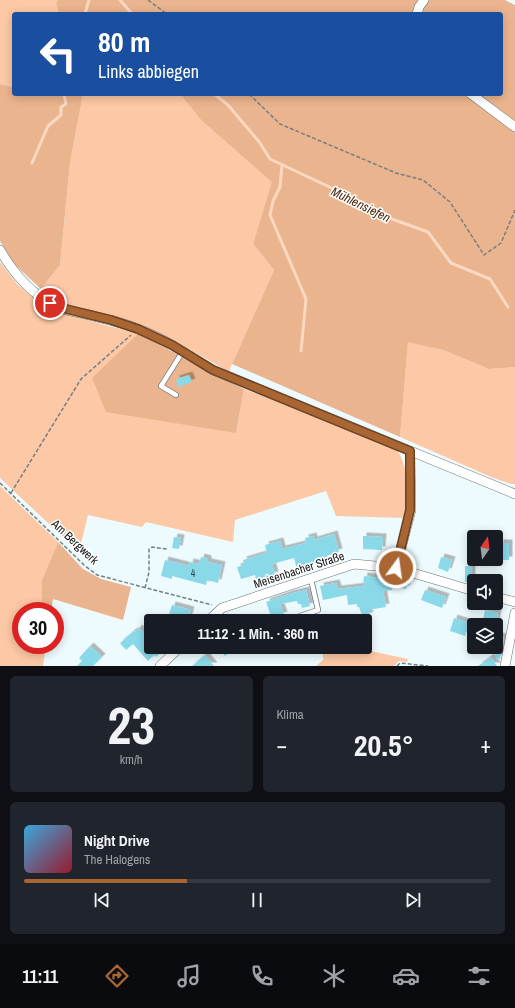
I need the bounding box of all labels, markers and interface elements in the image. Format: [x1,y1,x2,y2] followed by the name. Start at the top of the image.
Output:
[98,23,150,61] text: 80 m
[32,28,84,80] icon: left
[98,59,199,84] text: Links abbiegen
[328,183,393,226] water label: Mühlensiefen
[33,286,67,320] pin
[39,292,61,314] icon: arrive
[47,515,102,568] street label: Am Bergwerk
[467,530,503,566] north arrow
[467,530,503,654] map controls
[375,547,417,589] position arrow
[252,548,346,592] street label: Meisenbacher Straße
[191,567,196,580] house number: 4
[467,574,503,610] button: sound
[12,602,64,654] speed limit sign: 30
[467,618,503,654] button: layers
[197,623,319,644] text: 11:12 · 1 Min. · 360 m
[108,690,155,760] text: 23
[277,706,304,723] text: Klima
[354,725,414,765] text: 20.5°
[277,730,287,760] text: −
[480,730,491,760] text: +
[120,751,143,768] text: km/h
[84,830,150,851] text: Night Drive
[84,851,150,868] text: The Halogens
[91,889,113,911] icon: previous
[246,889,268,911] icon: pause
[402,889,424,911] icon: next
[103,962,131,990] icon: directions
[175,962,203,990] icon: music
[248,962,276,990] icon: phone
[320,962,348,990] icon: climate
[392,962,420,990] icon: car
[465,962,493,990] icon: filters
[22,964,58,989] text: 11:11

